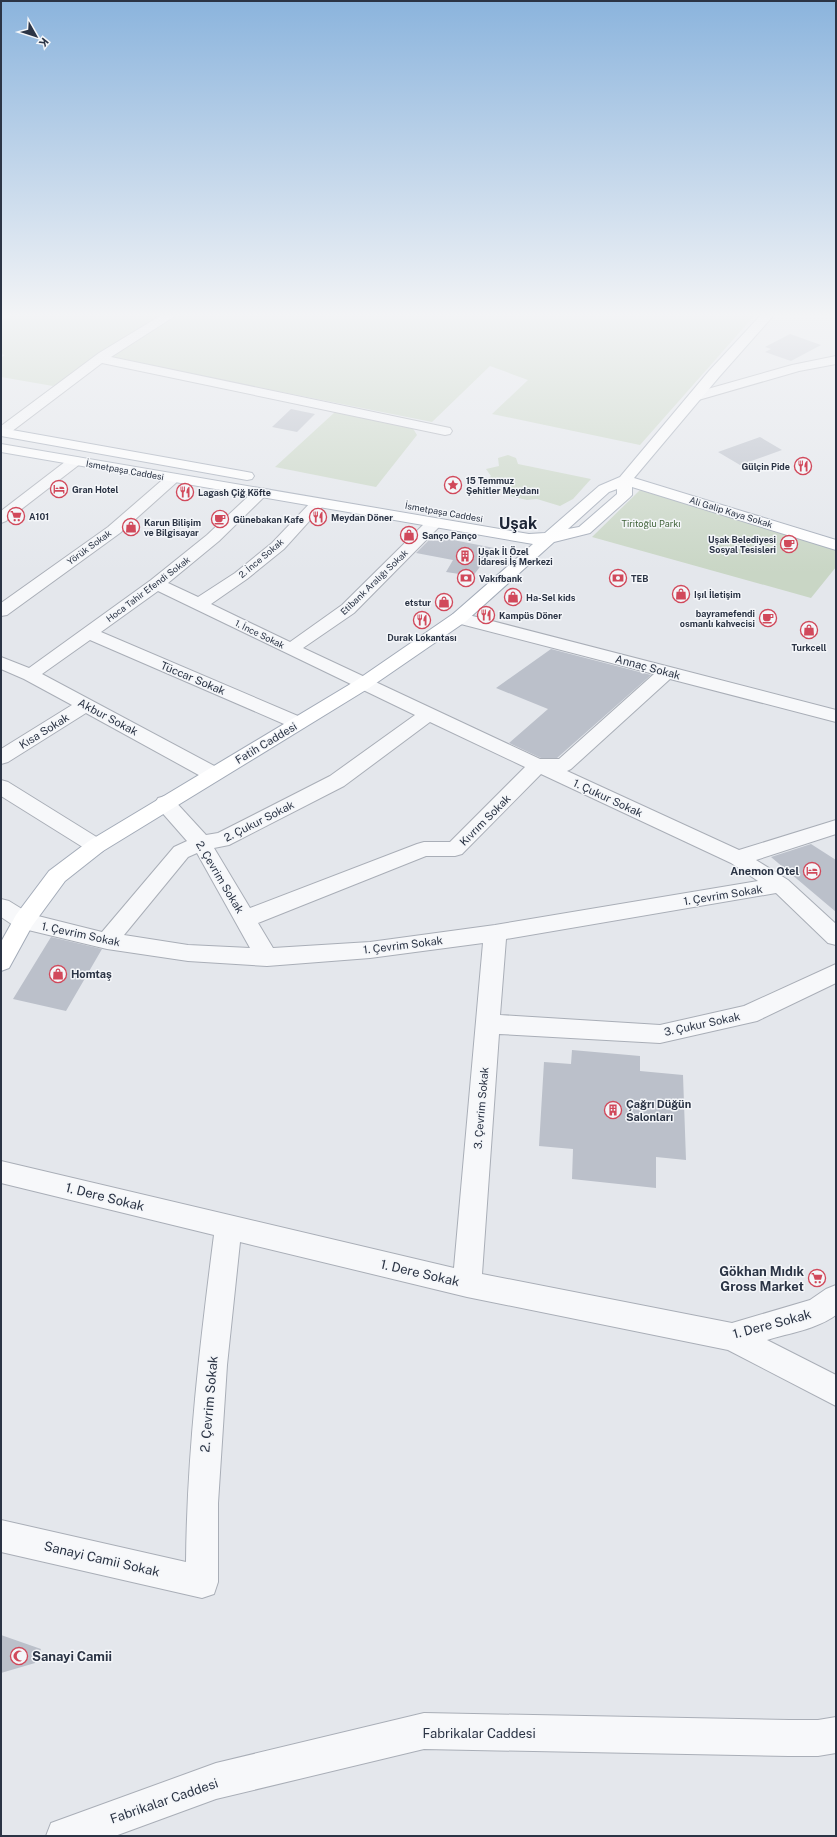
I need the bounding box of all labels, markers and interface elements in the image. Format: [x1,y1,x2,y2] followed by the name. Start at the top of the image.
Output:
[16,16,56,56] north arrow
[37,35,51,49] text: K
[793,456,813,476] restaurant icon: Gülçin Pide
[85,458,165,482] street label: İsmetpaşa Caddesi
[741,461,790,472] place label: Gülçin Pide
[443,475,463,495] place icon: 15 Temmuz Şehitler Meydanı
[466,475,539,496] place label: 15 Temmuz Şehitler Meydanı
[49,479,69,499] hotel icon: Gran Hotel
[175,482,195,502] restaurant icon: Lagash Çiğ Köfte
[72,484,119,495] place label: Gran Hotel
[198,487,271,498] place label: Lagash Çiğ Köfte
[688,494,774,530] street label: Ali Galip Kaya Sokak
[404,500,484,524] street label: İsmetpaşa Caddesi
[6,506,26,526] supermarket icon: A101
[308,507,328,527] restaurant icon: Meydan Döner
[210,509,230,529] cafe icon: Günebakan Kafe
[29,511,49,522] place label: A101
[331,512,393,523] place label: Meydan Döner
[233,514,304,525] place label: Günebakan Kafe
[499,514,537,533] district label: Uşak
[121,517,141,537] shop icon: Karun Bilişim ve Bilgisayar
[144,517,201,538] place label: Karun Bilişim ve Bilgisayar
[622,518,680,529] park label: Tiritoğlu Parkı
[399,525,419,545] shop icon: Sanço Panço
[65,527,113,567] street label: Yörük Sokak
[422,530,477,541] place label: Sanço Panço
[708,534,776,555] place label: Uşak Belediyesi Sosyal Tesisleri
[779,534,799,554] cafe icon: Uşak Belediyesi Sosyal Tesisleri
[236,536,286,580] street label: 2. İnce Sokak
[455,546,475,566] building icon: Uşak İl Özel İdaresi İş Merkezi
[478,546,553,567] place label: Uşak İl Özel İdaresi İş Merkezi
[338,547,410,617] street label: Etibank Aralığı Sokak
[104,554,192,624] street label: Hoca Tahir Efendi Sokak
[456,568,476,588] bank icon: Vakıfbank
[608,568,628,588] bank icon: TEB
[479,573,523,584] place label: Vakıfbank
[631,573,648,584] place label: TEB
[671,584,691,604] shop icon: Işıl İletişim
[503,587,523,607] shop icon: Ha-Sel kids
[694,589,741,600] place label: Işıl İletişim
[434,592,454,612] shop icon: etstur
[526,592,576,603] place label: Ha-Sel kids
[405,597,431,608] place label: etstur
[476,605,496,625] restaurant icon: Kampüs Döner
[680,608,755,629] place label: bayramefendi osmanlı kahvecisi
[758,608,778,628] cafe icon: bayramefendi osmanlı kahvecisi
[412,610,432,630] restaurant icon: Durak Lokantası
[499,610,562,621] place label: Kampüs Döner
[233,617,287,651] street label: 1. İnce Sokak
[799,620,819,640] shop icon: Turkcell
[387,632,457,643] place label: Durak Lokantası
[792,642,827,653] place label: Turkcell
[614,653,682,682] street label: Annaç Sokak
[159,659,227,697] street label: Tüccar Sokak
[76,696,140,738] street label: Akbur Sokak
[17,711,71,751] street label: Kısa Sokak
[233,720,299,766] street label: Fatih Caddesi
[571,777,645,820] street label: 1. Çukur Sokak
[457,792,513,848] street label: Kıvrım Sokak
[222,798,296,845] street label: 2. Çukur Sokak
[193,839,246,916] street label: 2. Çevrim Sokak
[802,861,822,881] hotel icon: Anemon Otel
[730,865,799,877] place label: Anemon Otel
[683,883,764,908] street label: 1. Çevrim Sokak
[40,920,121,949] street label: 1. Çevrim Sokak
[363,934,444,957] street label: 1. Çevrim Sokak
[48,964,68,984] shop icon: Homtaş
[71,968,112,981] place label: Homtaş
[663,1010,741,1039] street label: 3. Çukur Sokak
[471,1066,492,1150] street label: 3. Çevrim Sokak
[626,1098,691,1123] place label: Çağrı Düğün Salonları
[603,1100,623,1120] building icon: Çağrı Düğün Salonları
[64,1180,146,1214] street label: 1. Dere Sokak
[379,1257,461,1289] street label: 1. Dere Sokak
[719,1264,804,1294] place label: Gökhan Mıdık Gross Market
[807,1268,827,1288] supermarket icon: Gökhan Mıdık Gross Market
[731,1306,813,1342] street label: 1. Dere Sokak
[197,1355,221,1453] street label: 2. Çevrim Sokak
[43,1538,161,1580] street label: Sanayi Camii Sokak
[9,1646,29,1666] mosque icon: Sanayi Camii
[32,1649,112,1664] place label: Sanayi Camii
[422,1726,536,1741] street label: Fabrikalar Caddesi
[108,1775,220,1827] street label: Fabrikalar Caddesi

